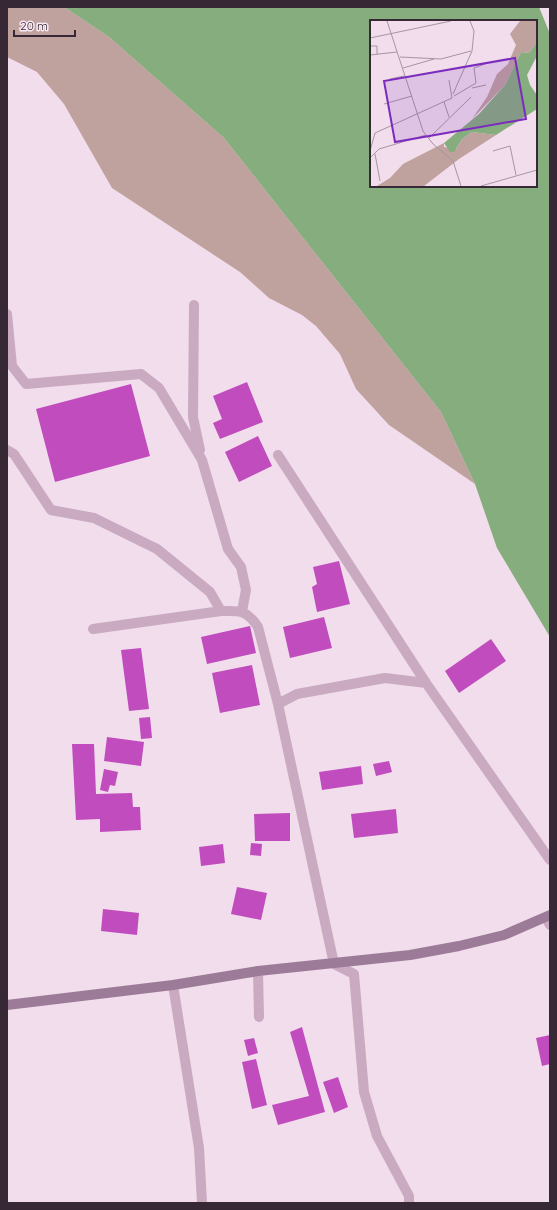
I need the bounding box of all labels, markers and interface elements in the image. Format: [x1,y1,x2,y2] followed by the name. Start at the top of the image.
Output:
[14,12,75,38] scale bar
[20,18,48,33] text: 20 m
[370,20,537,187] inset map

